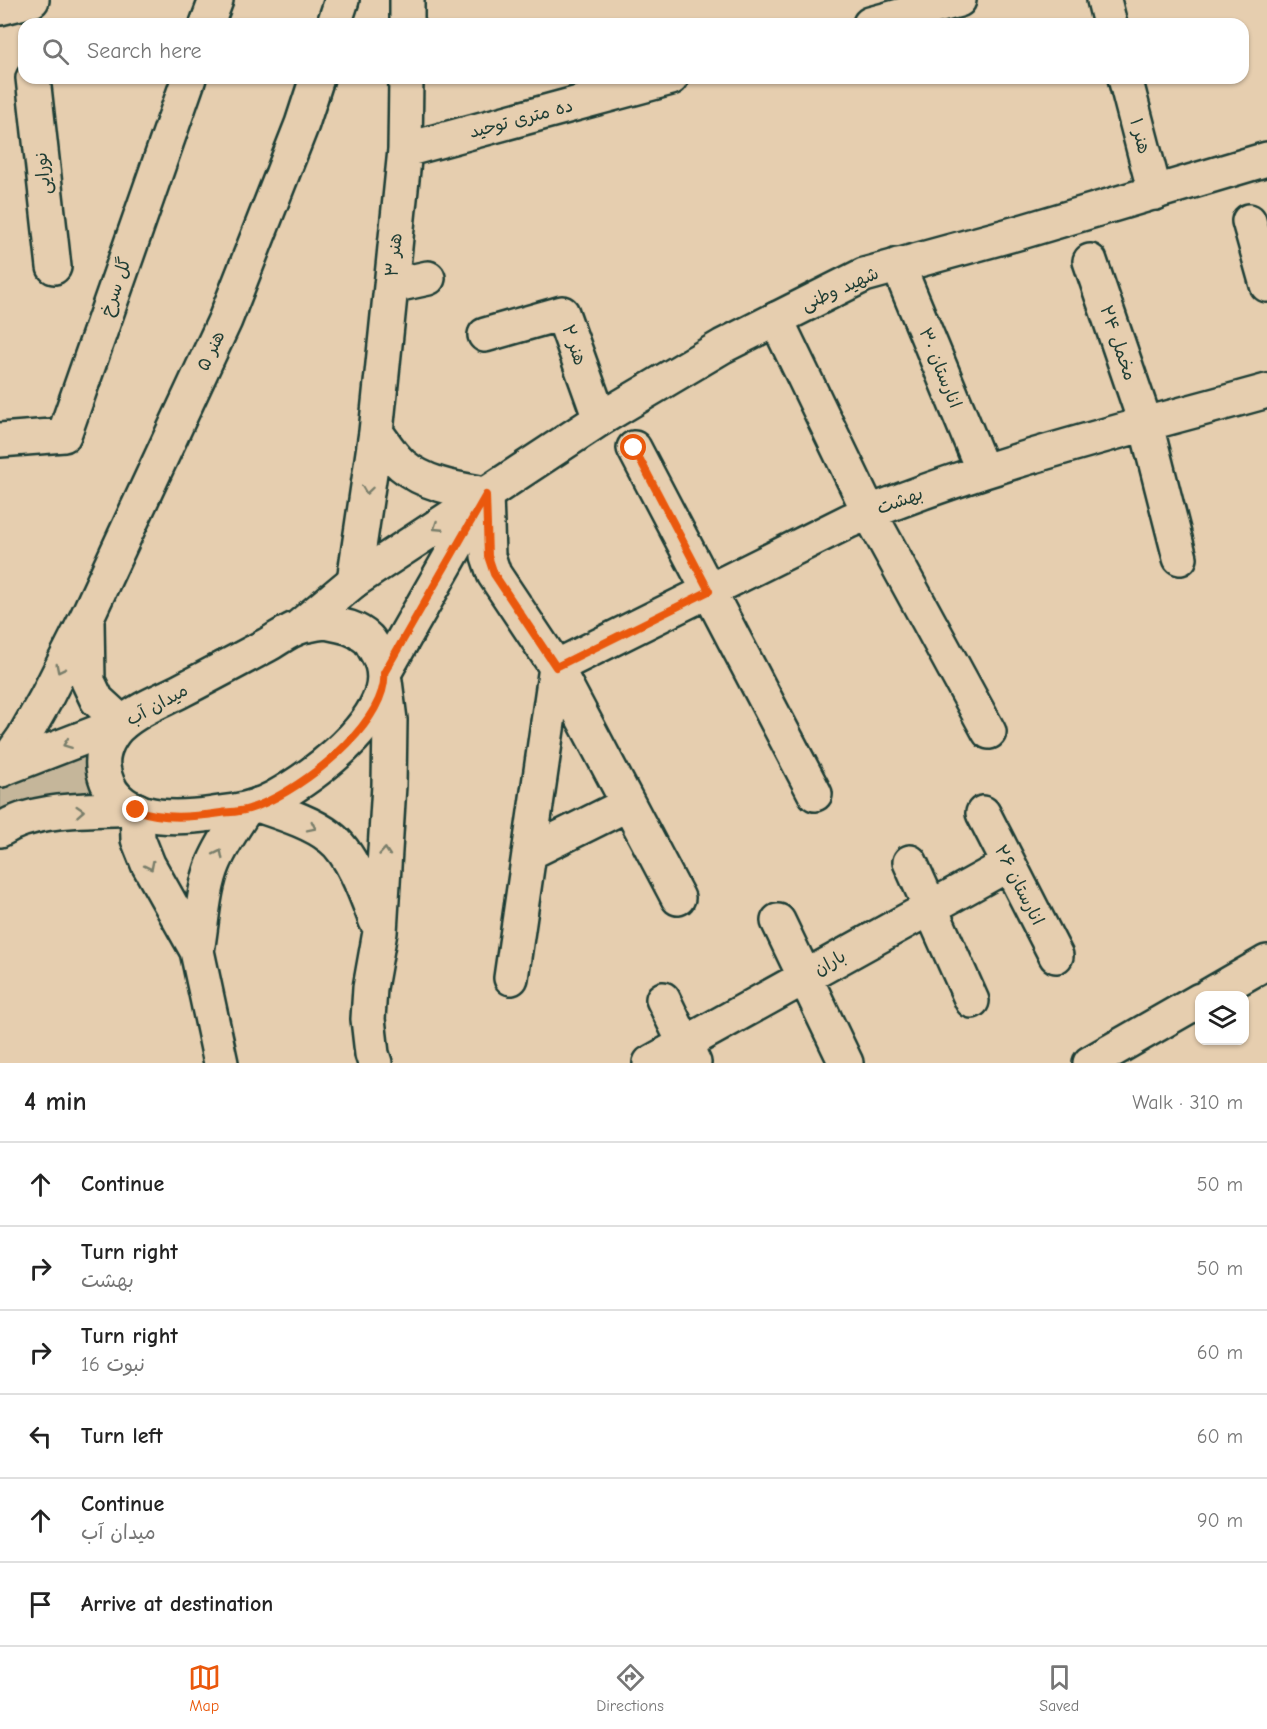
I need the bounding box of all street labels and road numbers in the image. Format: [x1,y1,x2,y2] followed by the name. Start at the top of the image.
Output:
[467,95,575,143] street label: ده متری توحید
[1125,116,1155,156] street label: هنر ۱
[30,150,56,196] street label: نورایی
[381,232,407,278] street label: هنر ۳
[96,254,137,320] street label: گل سرخ
[798,263,882,315] street label: شهید وطنی
[1095,303,1141,383] street label: مخمل ۲۴
[557,322,591,368] street label: هنر ۲
[914,325,966,411] street label: انارستان ۳۰
[193,328,229,374] street label: هنر ۵
[874,483,926,519] street label: بهشت
[122,680,192,730] street label: میدان آب
[990,841,1048,929] street label: انارستان ۲۶
[810,946,850,980] street label: باران

